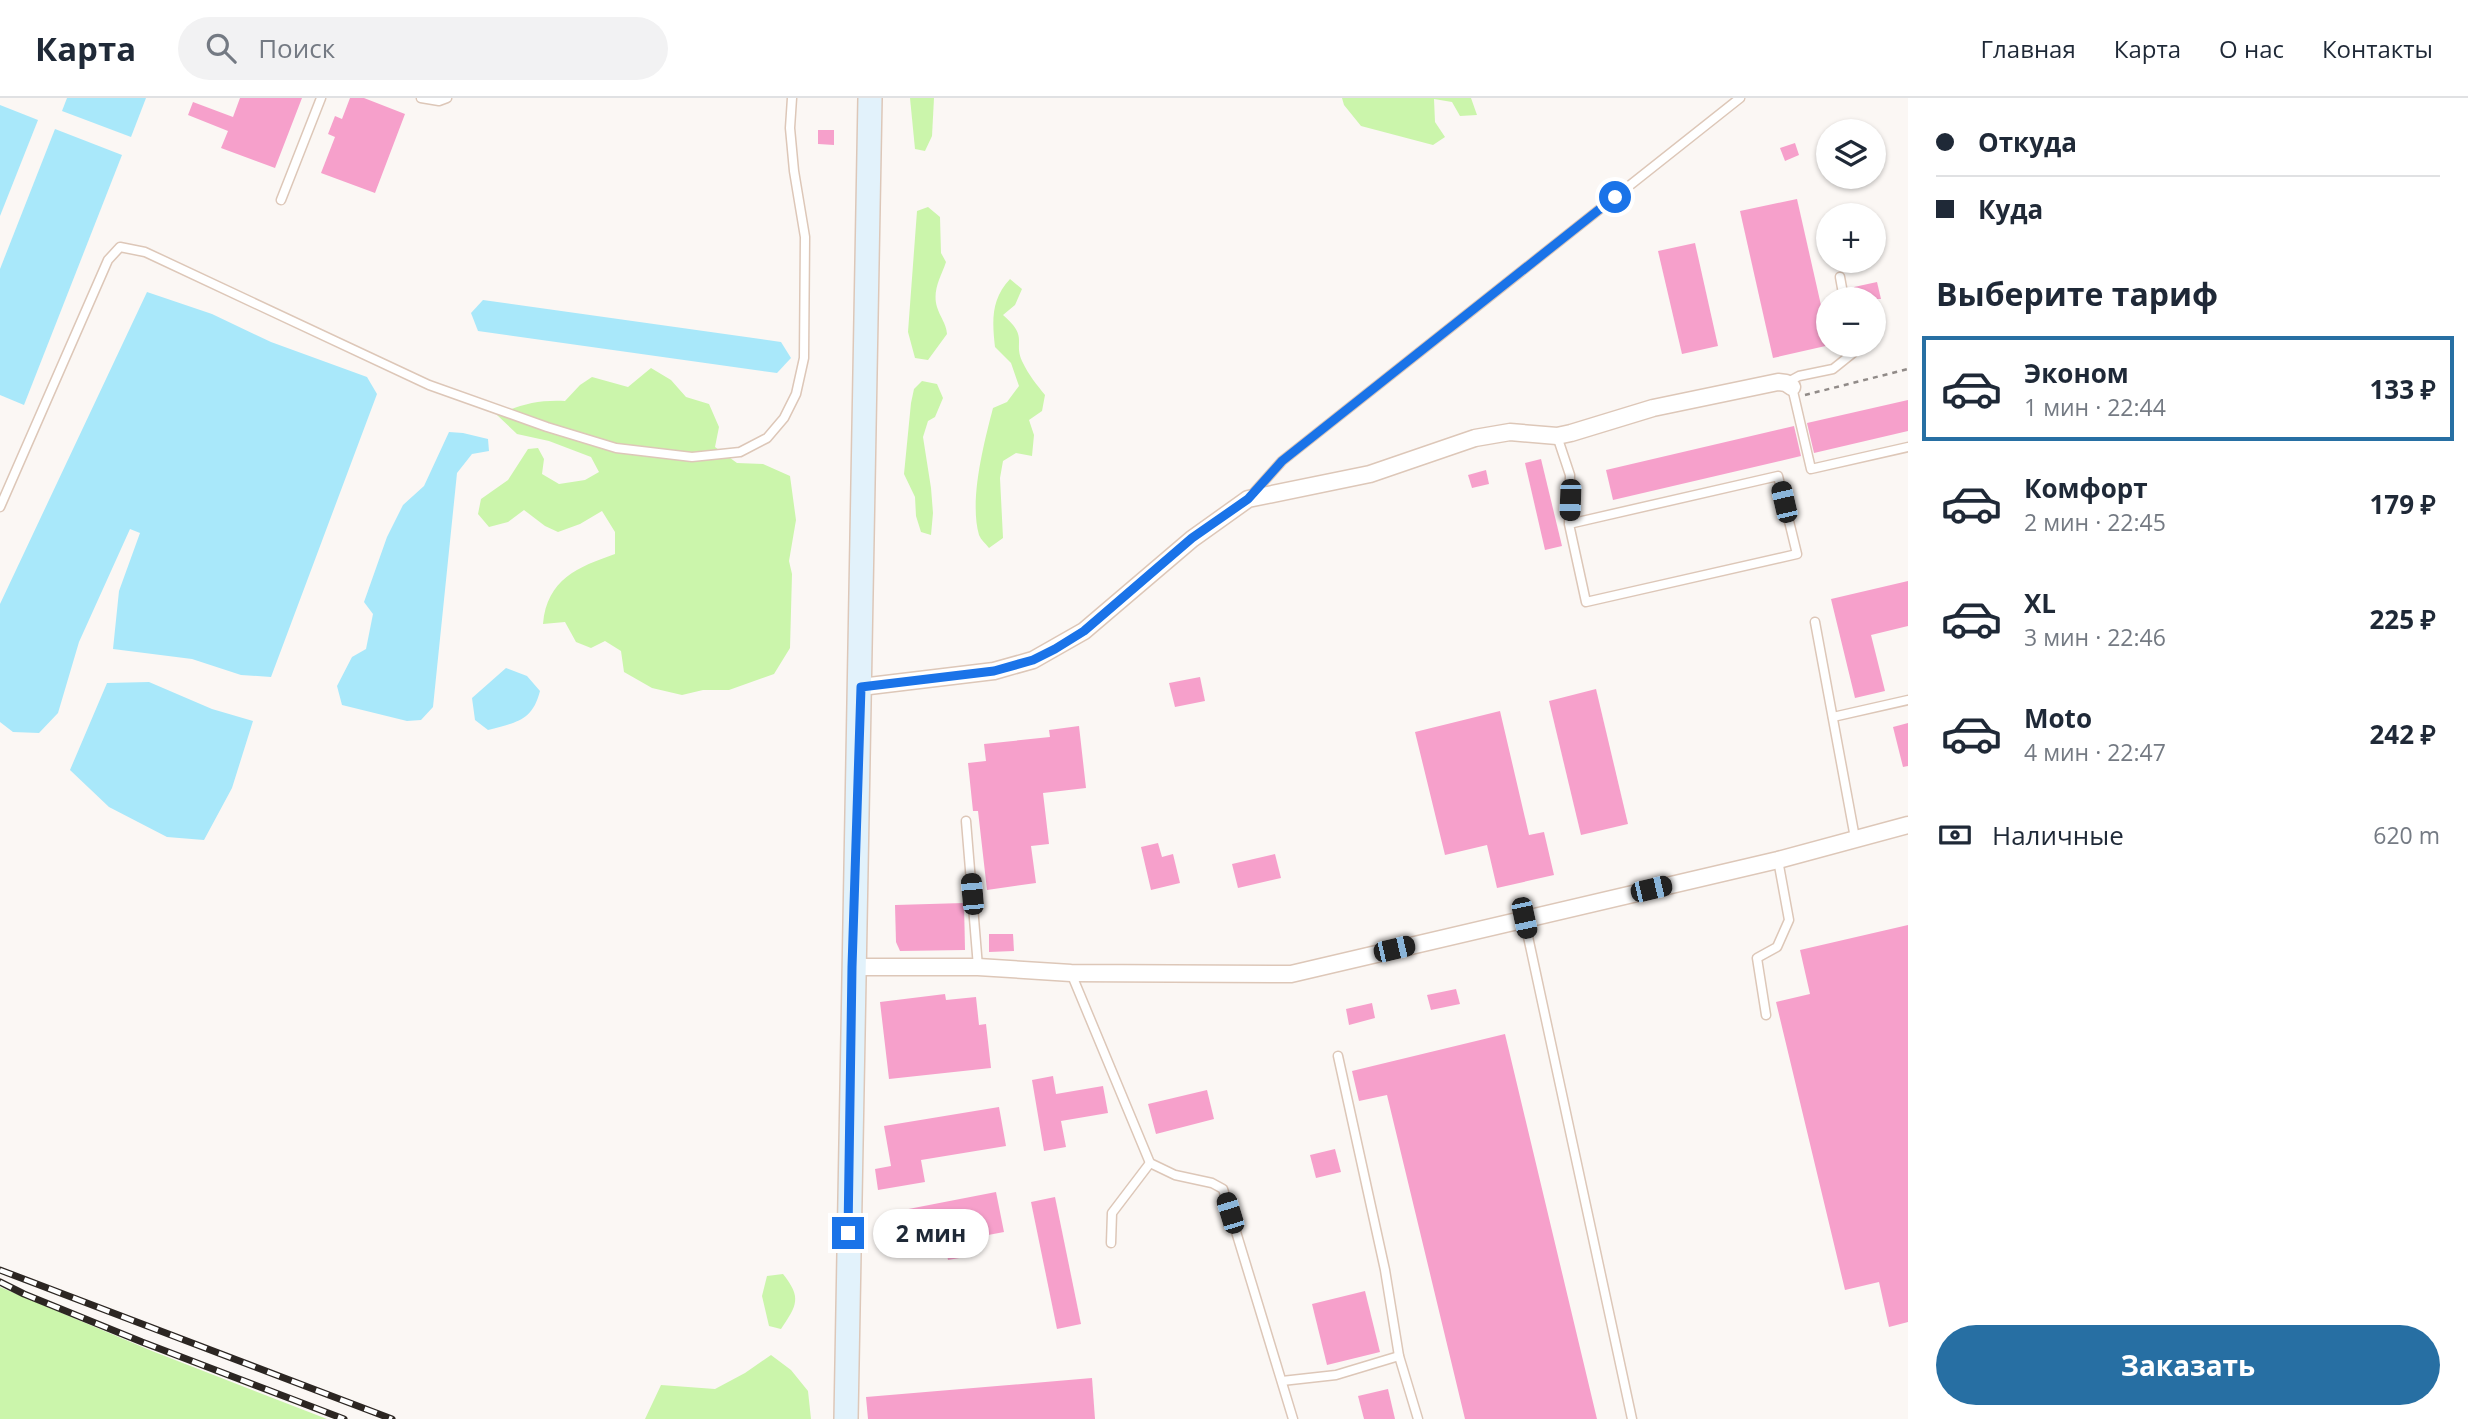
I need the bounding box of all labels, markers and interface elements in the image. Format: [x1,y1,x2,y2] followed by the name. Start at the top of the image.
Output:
[178,17,668,80] search box
[35,26,136,71] text: Карта
[202,29,240,67] icon: search
[258,30,335,66] text: Поиск
[1981,32,2076,65] text: Главная
[2114,32,2181,65] text: Карта
[2219,32,2284,65] text: О нас
[2322,32,2433,65] text: Контакты
[1816,119,1886,357] map controls
[1816,119,1886,189] button: layers
[1978,124,2077,160] text: Откуда
[1599,181,1631,213] route start
[1978,191,2043,227] text: Куда
[1816,203,1886,273] button: +
[1936,272,2218,315] text: Выберите тариф
[1816,287,1886,357] button: −
[2024,355,2129,391] text: Эконом
[1940,357,2003,420] icon: car
[2370,371,2436,407] text: 133 ₽
[2024,391,2166,423] text: 1 мин · 22:44
[2024,470,2148,506] text: Комфорт
[1940,472,2003,535] icon: car
[1559,479,1582,521] car
[1770,479,1799,525] car
[2370,486,2436,522] text: 179 ₽
[2024,506,2166,538] text: 2 мин · 22:45
[2024,585,2056,621] text: XL
[1940,587,2003,650] icon: car
[2370,601,2436,637] text: 225 ₽
[2024,621,2166,653] text: 3 мин · 22:46
[2024,700,2092,736] text: Moto
[1940,702,2003,765] icon: car
[2370,716,2436,752] text: 242 ₽
[2024,736,2166,768] text: 4 мин · 22:47
[1936,816,1974,854] icon: cash
[1992,817,2124,853] text: Наличные
[2373,819,2440,851] text: 620 m
[960,872,985,916] car
[1629,874,1674,904] car
[1510,895,1539,941] car
[1372,934,1417,964] car
[1214,1190,1247,1236] car
[872,1208,988,1258] callout: 2 мин
[832,1217,864,1249] route end
[896,1217,966,1249] text: 2 мин
[1936,1325,2440,1405] button: Заказать

